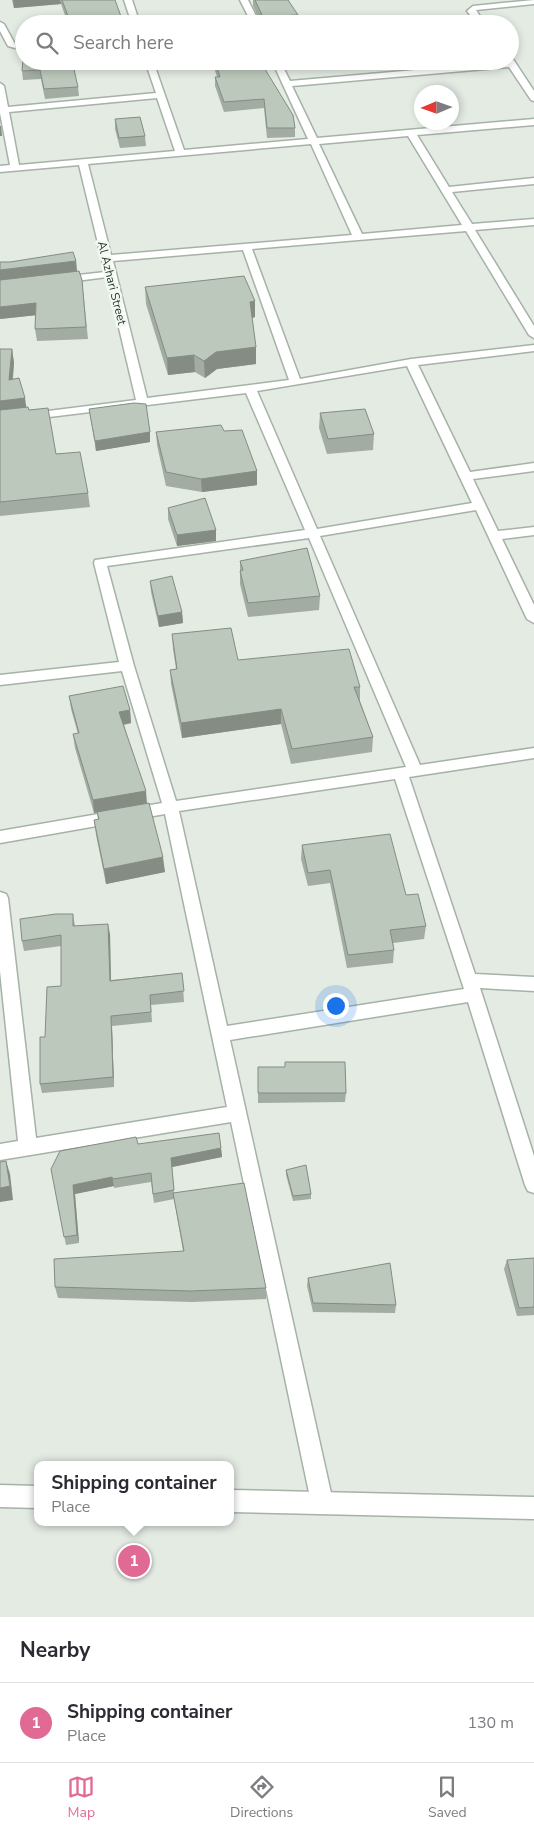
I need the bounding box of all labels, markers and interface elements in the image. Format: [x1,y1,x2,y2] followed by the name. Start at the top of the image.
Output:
[15,15,519,70] search box
[33,29,61,57] icon: search
[73,30,174,56] text: Search here
[414,85,459,130] north arrow
[94,239,130,327] street label: Al Azhari Street
[323,993,349,1019] your location
[34,1461,234,1526] popup
[51,1470,217,1496] text: Shipping container
[51,1496,90,1518] text: Place
[118,1542,150,1580] pin: 1
[20,1636,90,1664] text: Nearby
[67,1699,233,1725] text: Shipping container
[31,1712,41,1734] text: 1
[467,1712,514,1734] text: 130 m
[67,1725,106,1747] text: Place
[67,1773,95,1822] tab: Map
[230,1773,293,1822] tab: Directions
[428,1773,467,1822] tab: Saved

